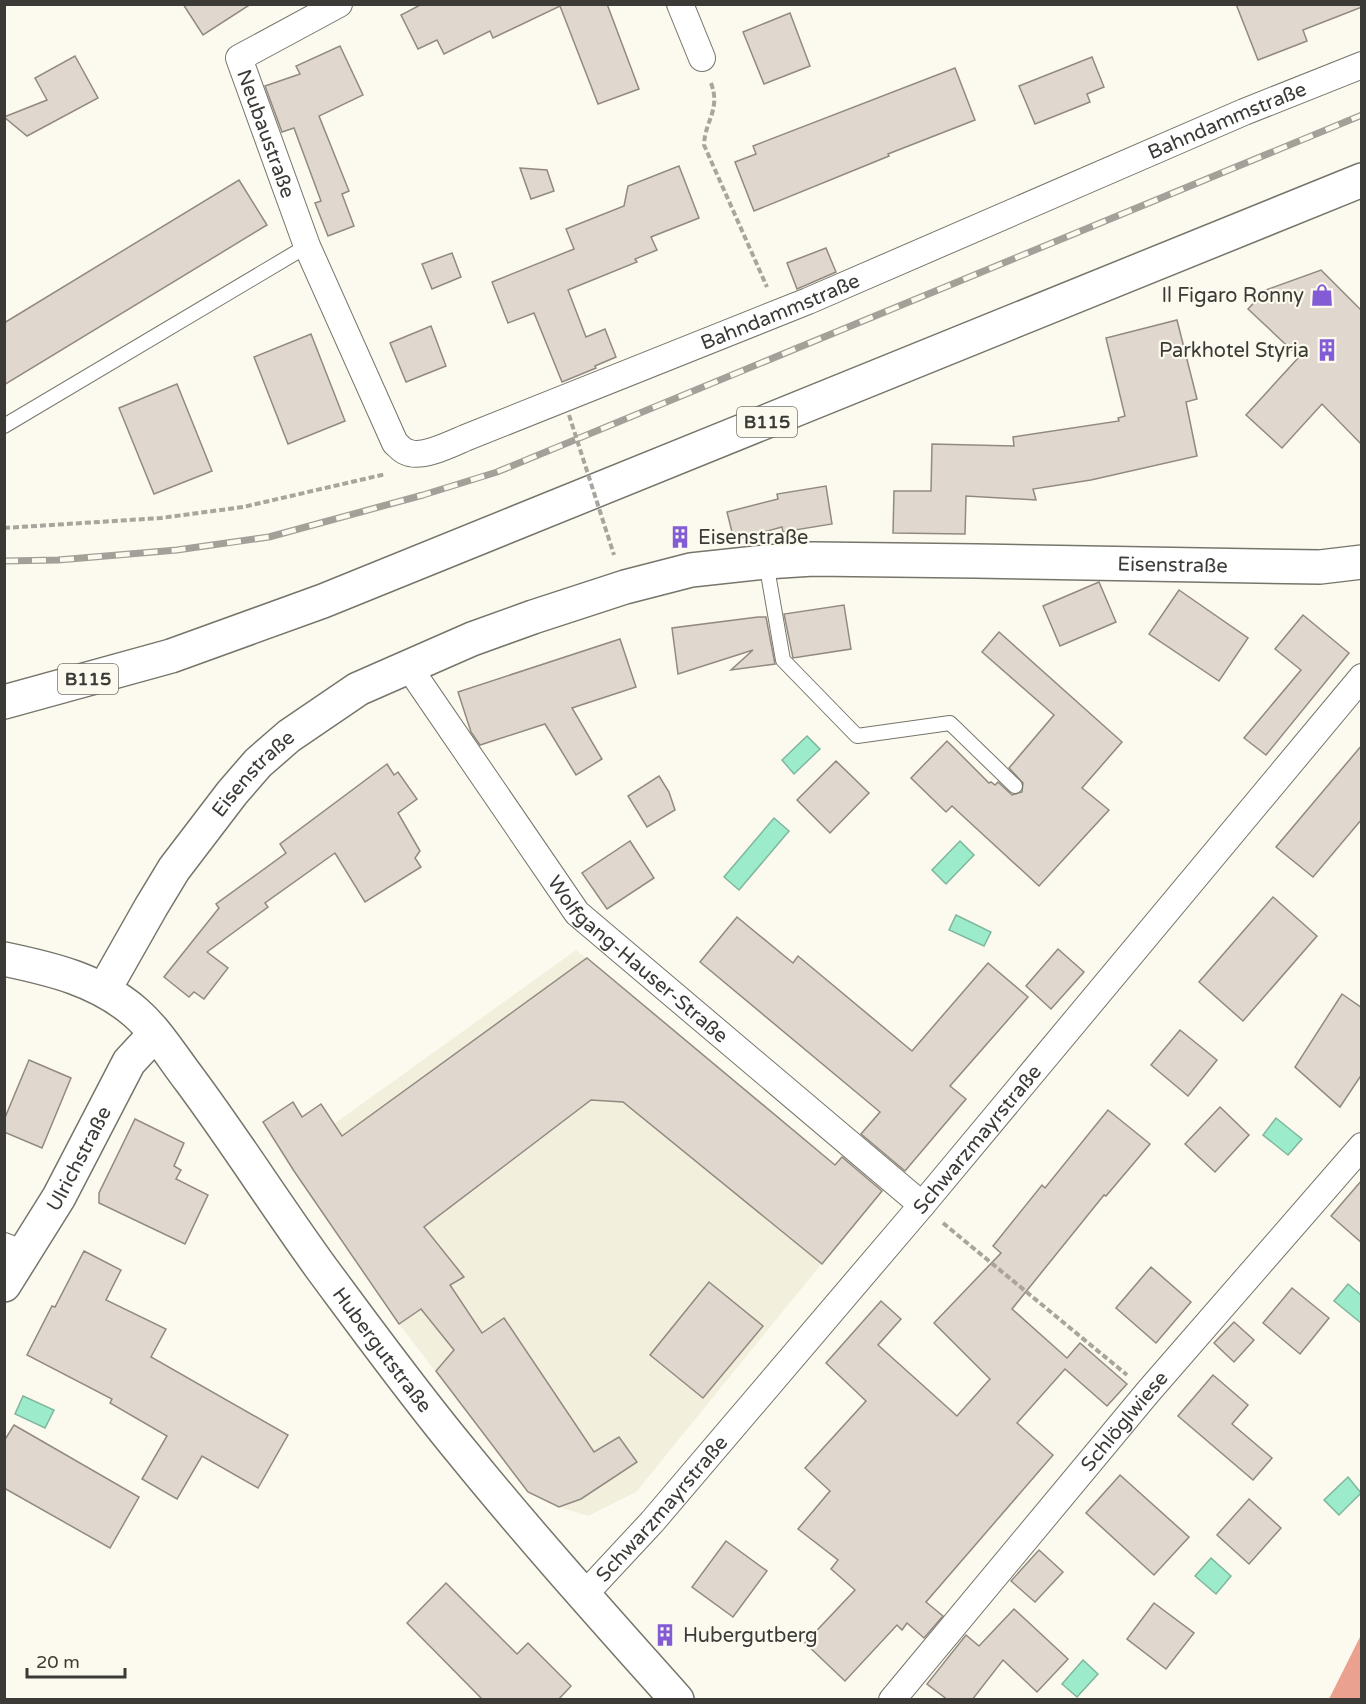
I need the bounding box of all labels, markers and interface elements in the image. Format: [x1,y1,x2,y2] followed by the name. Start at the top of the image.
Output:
[231,66,300,201] street label: Neubaustraße
[1144,77,1310,165] street label: Bahndammstraße
[697,269,864,356] street label: Bahndammstraße
[1309,282,1335,308] shop icon: Il Figaro Ronny
[1162,284,1304,308] place label: Il Figaro Ronny
[1314,337,1340,363] building icon: Parkhotel Styria
[1159,339,1309,363] place label: Parkhotel Styria
[737,407,797,437] road number: B115
[667,524,693,550] building icon: Eisenstraße
[698,526,808,550] place label: Eisenstraße
[1117,552,1228,578] street label: Eisenstraße
[58,664,118,694] road number: B115
[207,726,300,822] street label: Eisenstraße
[542,871,732,1048] street label: Wolfgang-Hauser-Straße
[909,1060,1047,1219] street label: Schwarzmayrstraße
[42,1103,117,1216] street label: Ulrichstraße
[327,1283,437,1418] street label: Hubergutstraße
[1076,1367,1174,1476] street label: Schlöglwiese
[591,1431,733,1587] street label: Schwarzmayrstraße
[652,1622,678,1648] building icon: Hubergutberg
[683,1624,818,1648] place label: Hubergutberg
[27,1641,124,1679] scale bar
[36,1651,80,1673] text: 20 m

